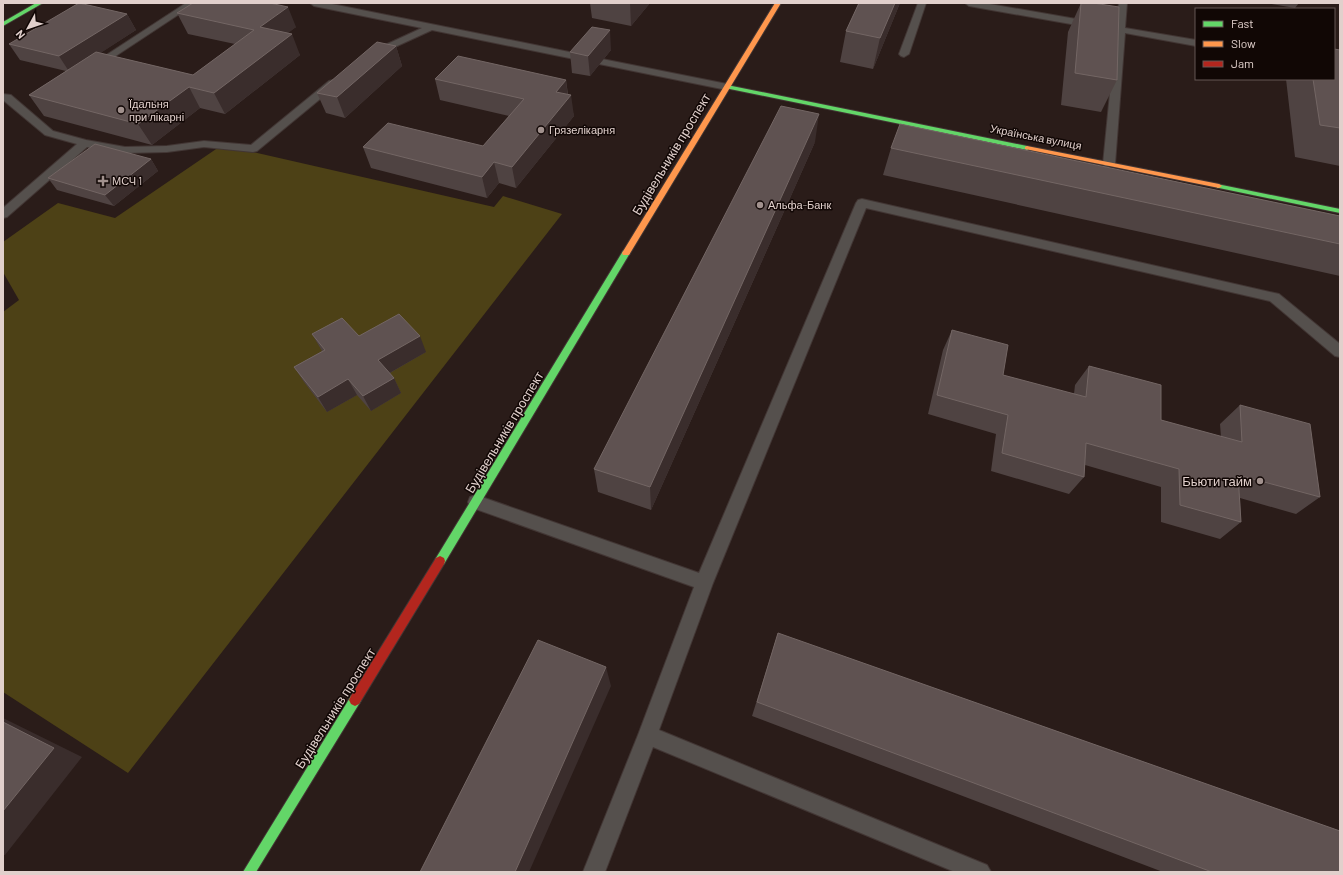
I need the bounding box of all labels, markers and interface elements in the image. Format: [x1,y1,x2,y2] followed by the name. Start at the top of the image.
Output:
[8,8,48,48] north arrow
[1195,8,1335,80] legend
[1231,16,1254,30] text: Fast
[13,28,27,42] text: N
[1231,36,1256,50] text: Slow
[1231,56,1254,70] text: Jam
[628,90,714,218] street label: Будівельників проспект
[129,97,184,123] place label: Їдальня при лікарні
[116,105,126,115] marker: Їдальня при лікарні
[989,121,1083,152] street label: Українська вулиця
[549,123,615,136] place label: Грязелікарня
[536,125,546,135] marker: Грязелікарня
[112,174,142,187] place label: МСЧ 1
[97,175,109,187] marker: МСЧ 1
[768,198,831,211] place label: Альфа-Банк
[755,200,765,210] marker: Альфа-Банк
[461,368,547,496] street label: Будівельників проспект
[1182,473,1252,489] place label: Бьюти тайм
[1255,476,1265,486] marker: Бьюти тайм
[291,645,379,771] street label: Будівельників проспект

